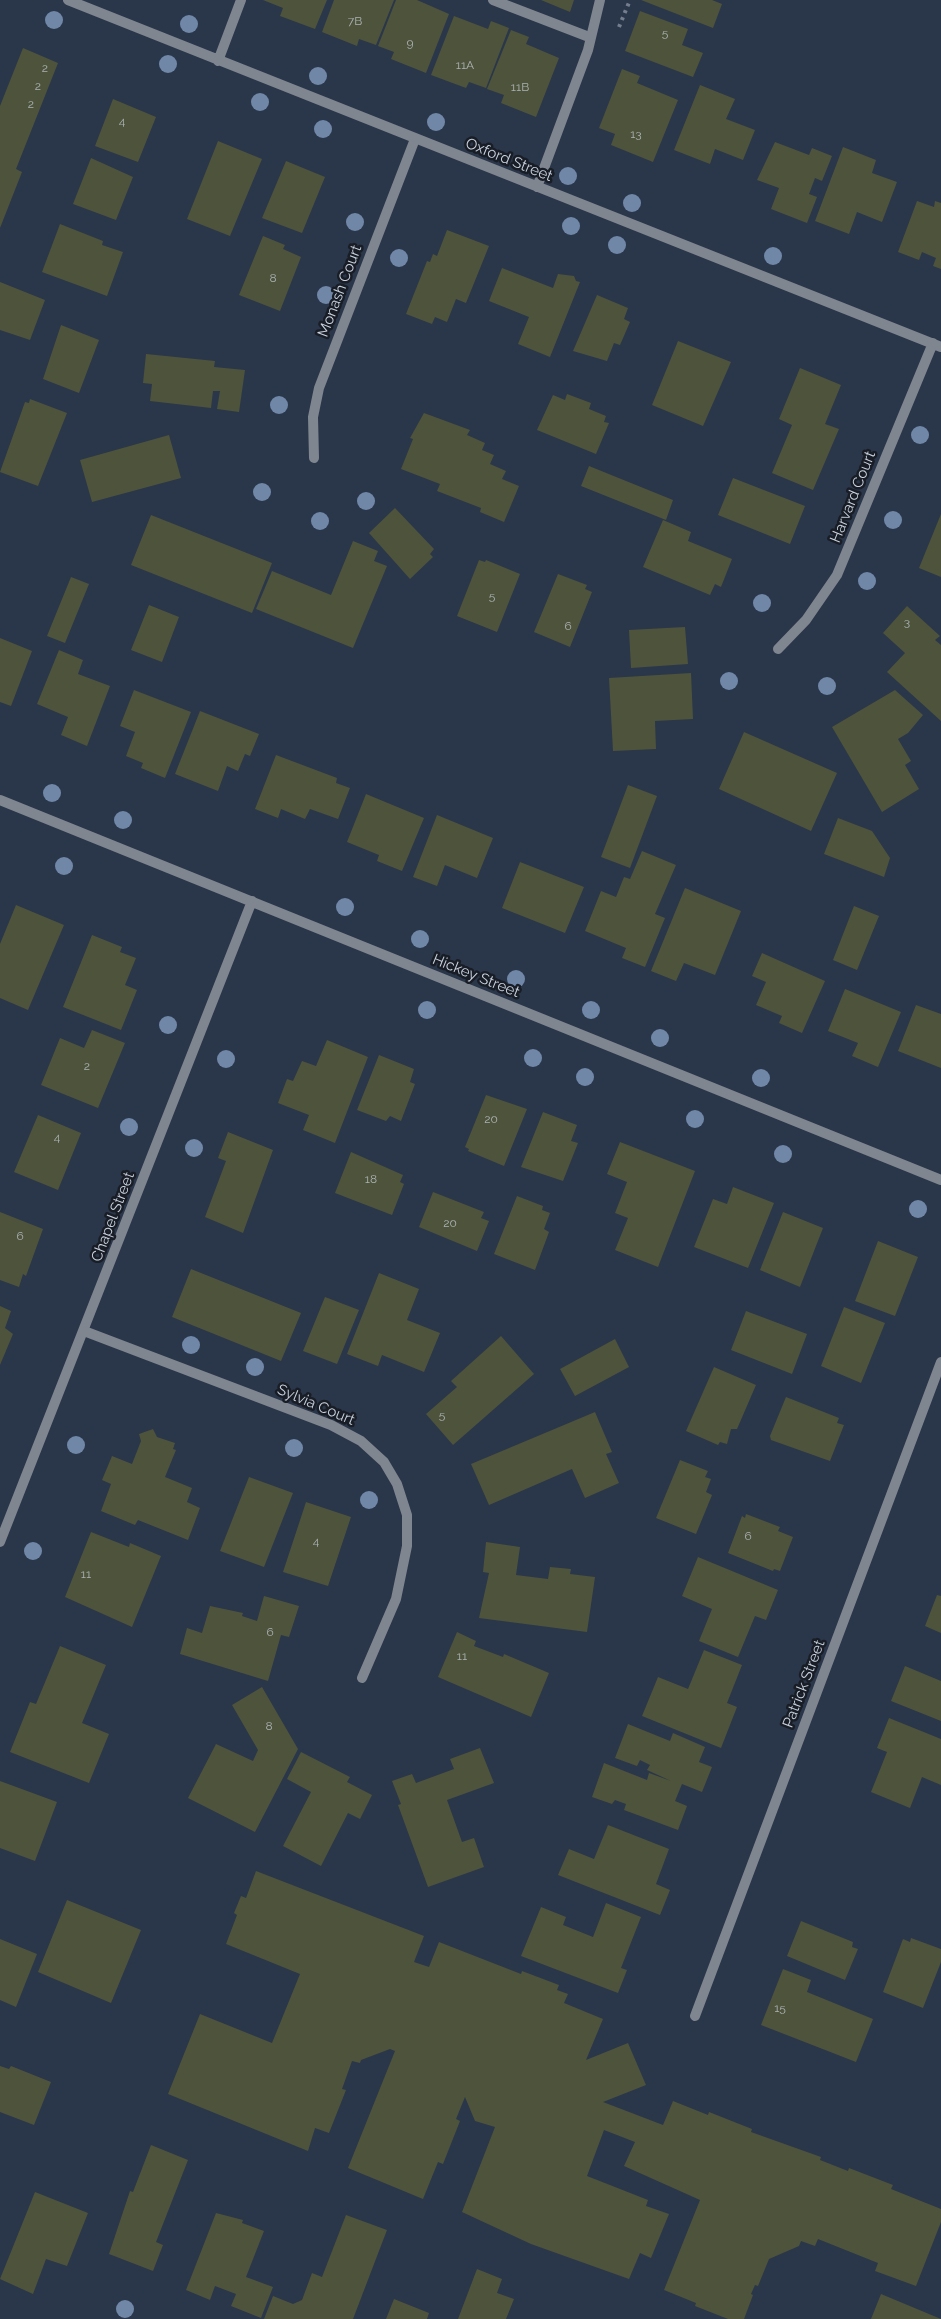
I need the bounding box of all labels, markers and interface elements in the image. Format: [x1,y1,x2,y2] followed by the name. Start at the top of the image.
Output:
[348,14,362,28] house number: 7B
[662,26,668,40] house number: 5
[406,36,414,50] house number: 9
[456,58,474,72] house number: 11A
[42,61,48,75] house number: 2
[35,79,41,93] house number: 2
[511,80,529,94] house number: 11B
[28,97,34,111] house number: 2
[119,114,125,128] house number: 4
[630,127,642,141] house number: 13
[463,134,555,186] street label: Oxford Street
[314,242,366,340] street label: Monash Court
[269,271,277,285] house number: 8
[826,449,880,545] street label: Harvard Court
[489,589,495,603] house number: 5
[904,615,910,629] house number: 3
[564,619,572,633] house number: 6
[430,950,522,1002] street label: Hickey Street
[84,1059,90,1073] house number: 2
[484,1112,498,1126] house number: 20
[54,1130,60,1144] house number: 4
[88,1170,138,1264] street label: Chapel Street
[365,1172,377,1186] house number: 18
[443,1216,457,1230] house number: 20
[16,1229,24,1243] house number: 6
[275,1381,357,1429] street label: Sylvia Court
[439,1408,445,1422] house number: 5
[744,1529,752,1543] house number: 6
[313,1534,319,1548] house number: 4
[81,1567,91,1581] house number: 11
[266,1625,274,1639] house number: 6
[779,1638,829,1730] street label: Patrick Street
[457,1649,467,1663] house number: 11
[265,1719,273,1733] house number: 8
[774,2001,786,2015] house number: 15

